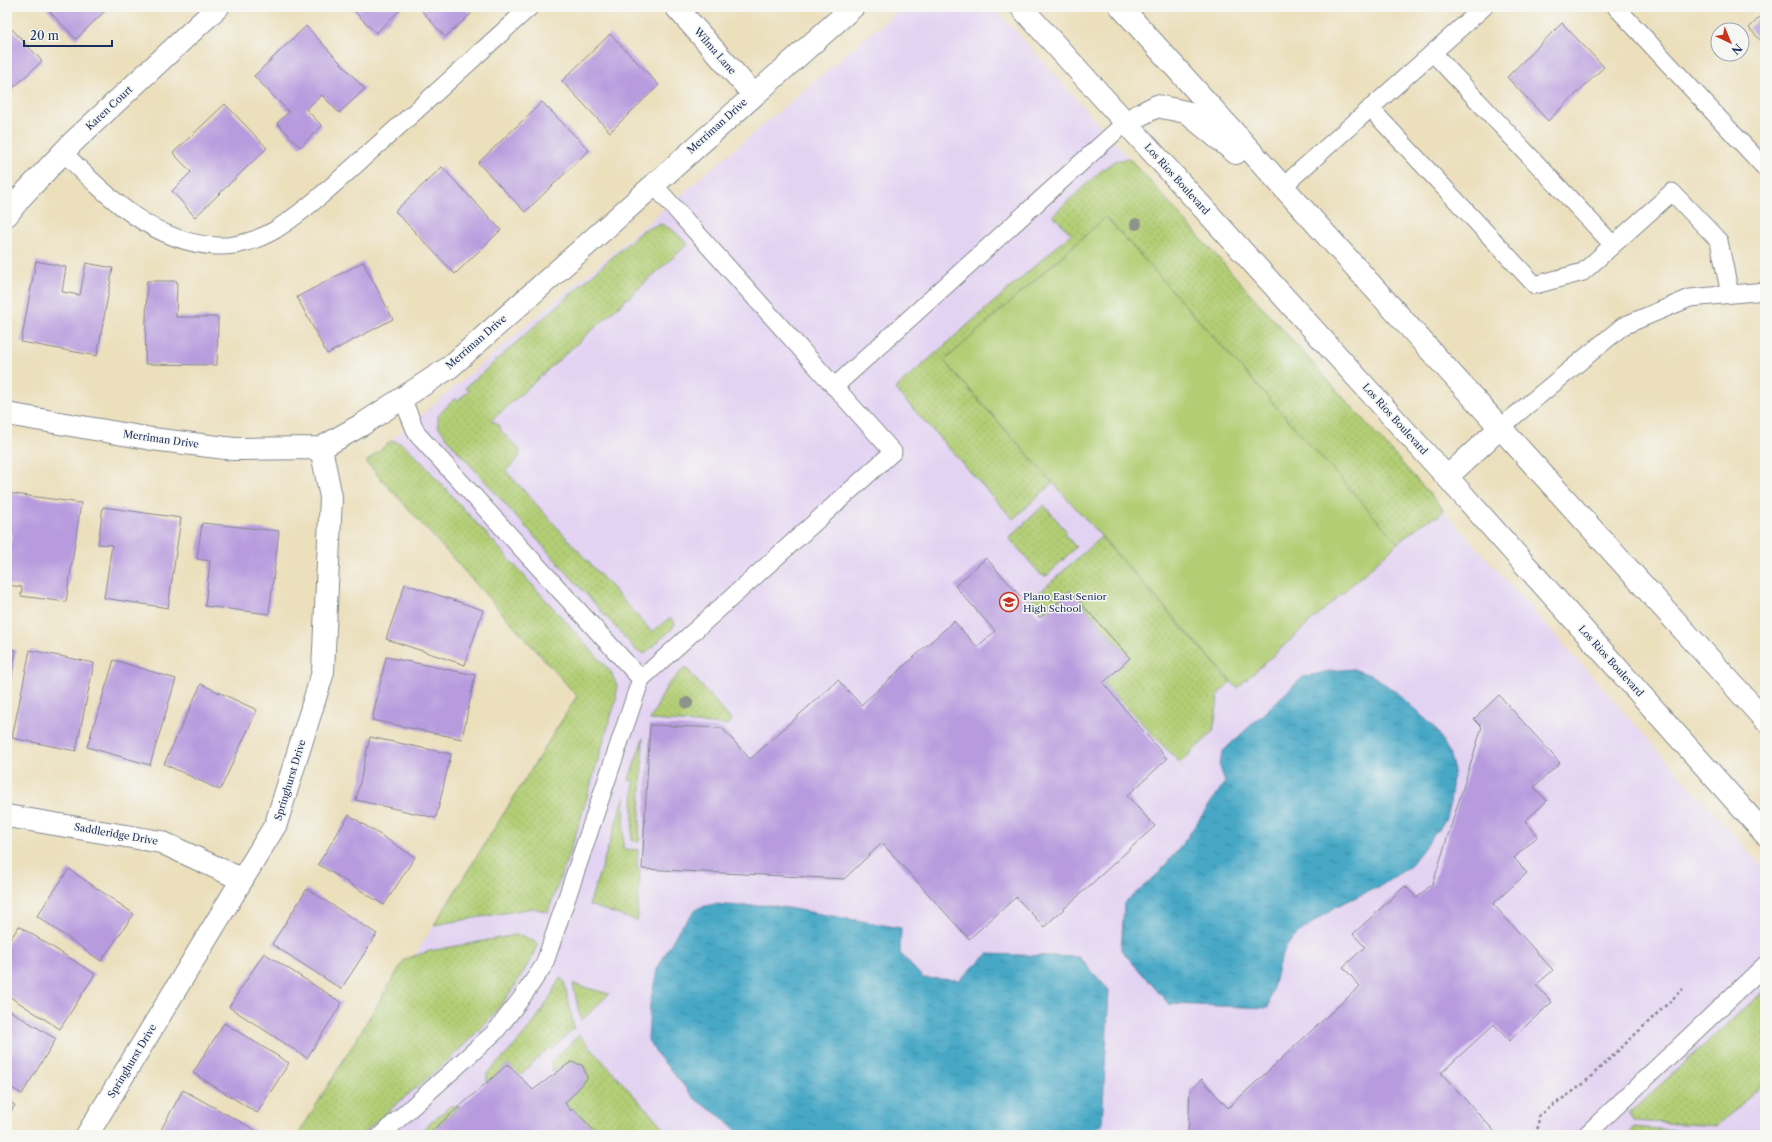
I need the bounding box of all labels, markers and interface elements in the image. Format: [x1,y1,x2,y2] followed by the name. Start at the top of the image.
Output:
[24,22,112,48] scale bar
[1710,22,1750,62] north arrow
[690,24,739,77] street label: Wilma Lane
[30,28,59,43] text: 20 m
[1728,41,1745,58] text: N
[83,83,135,133] street label: Karen Court
[684,95,750,156] street label: Merriman Drive
[1142,141,1212,217] street label: Los Rios Boulevard
[443,312,509,372] street label: Merriman Drive
[1360,381,1430,457] street label: Los Rios Boulevard
[122,427,200,451] street label: Merriman Drive
[1023,590,1108,615] place label: Plano East Senior High School
[998,591,1020,613] school or university icon: Plano East Senior High School
[1576,623,1646,699] street label: Los Rios Boulevard
[271,738,309,822] street label: Springhurst Drive
[73,820,159,848] street label: Saddleridge Drive
[105,1021,159,1100] street label: Springhurst Drive

